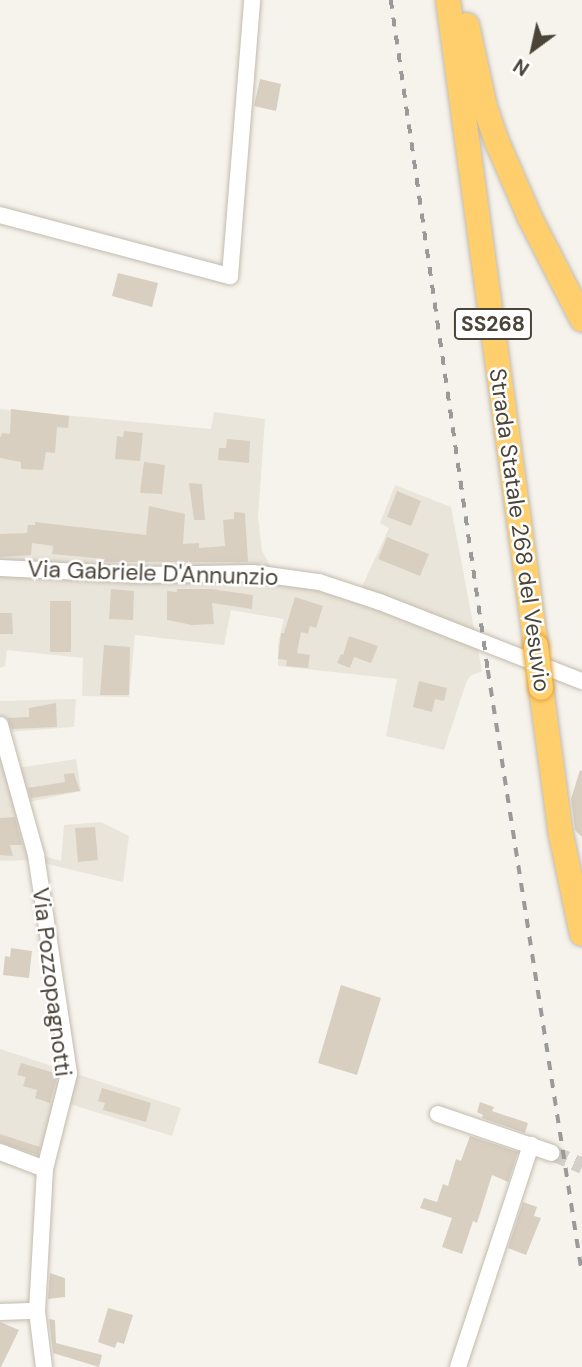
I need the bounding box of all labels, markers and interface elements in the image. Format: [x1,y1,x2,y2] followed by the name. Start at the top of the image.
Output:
[498,14,568,84] north arrow
[509,53,534,81] text: N
[453,306,533,342] road number: SS268
[484,367,556,693] street label: Strada Statale 268 del Vesuvio
[27,555,279,591] street label: Via Gabriele D'Annunzio
[27,886,77,1078] street label: Via Pozzopagnotti

